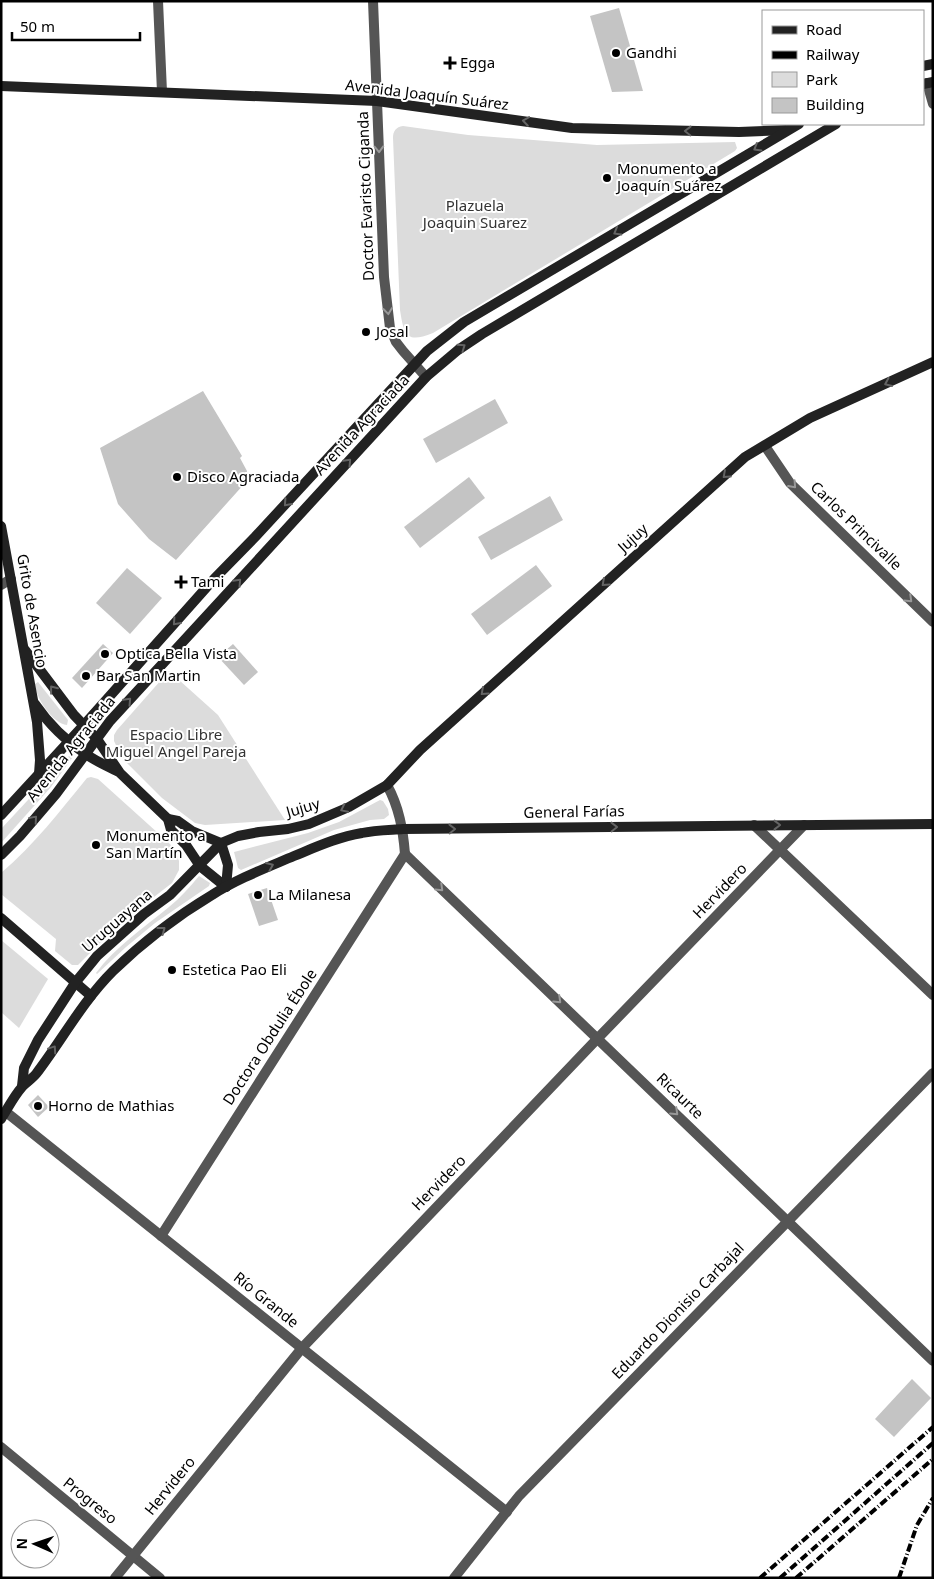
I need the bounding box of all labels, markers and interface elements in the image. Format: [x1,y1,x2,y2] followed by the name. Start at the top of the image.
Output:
[12,10,140,42] scale bar
[762,10,924,125] legend
[20,16,55,36] text: 50 m
[806,19,842,39] text: Road
[626,42,677,62] place label: Gandhi
[806,44,860,64] text: Railway
[610,47,622,59] marker: Gandhi
[460,52,495,72] place label: Egga
[444,57,456,69] marker: Egga
[806,69,838,89] text: Park
[344,74,510,114] street label: Avenida Joaquín Suárez
[806,94,864,114] text: Building
[352,111,378,281] street label: Doctor Evaristo Ciganda
[522,117,530,127] one-way arrow
[684,126,692,136] one-way arrow
[753,142,762,152] one-way arrow
[374,146,384,154] one-way arrow
[615,158,721,195] place label: Monumento a Joaquín Suárez
[601,172,613,184] marker: Monumento a Joaquín Suárez
[421,195,527,232] park label: Plazuela Joaquin Suarez
[614,225,623,235] one-way arrow
[382,308,393,316] one-way arrow
[374,321,409,341] place label: Josal
[360,326,372,338] marker: Josal
[457,344,466,353] one-way arrow
[309,370,413,479] street label: Avenida Agraciada
[884,376,893,387] one-way arrow
[342,458,351,467] one-way arrow
[187,466,299,486] place label: Disco Agraciada
[722,469,731,478] one-way arrow
[171,471,183,483] marker: Disco Agraciada
[807,476,907,574] street label: Carlos Princivalle
[787,480,796,489] one-way arrow
[284,497,293,506] one-way arrow
[611,518,652,557] street label: Jujuy
[13,552,53,669] street label: Grito de Asencio
[191,571,224,591] place label: Tami
[175,576,187,588] marker: Tami
[232,578,241,587] one-way arrow
[602,578,611,587] one-way arrow
[903,593,912,602] one-way arrow
[173,616,182,625] one-way arrow
[115,643,237,663] place label: Optica Bella Vista
[99,648,111,660] marker: Optica Bella Vista
[96,665,201,685] place label: Bar San Martin
[80,670,92,682] marker: Bar San Martin
[51,686,59,695] one-way arrow
[481,686,490,695] one-way arrow
[21,691,119,805] street label: Avenida Agraciada
[122,698,131,707] one-way arrow
[106,724,246,761] park label: Espacio Libre Miguel Angel Pareja
[282,793,322,822] street label: Jujuy
[523,800,625,822] street label: General Farías
[341,803,350,813] one-way arrow
[29,815,38,824] one-way arrow
[774,820,781,830] one-way arrow
[611,822,619,832] one-way arrow
[448,824,456,834] one-way arrow
[106,825,206,862] place label: Monumento a San Martín
[90,839,102,851] marker: Monumento a San Martín
[688,858,751,922] street label: Hervidero
[265,862,274,872] one-way arrow
[435,882,444,891] one-way arrow
[77,884,156,956] street label: Uruguayana
[268,884,351,904] place label: La Milanesa
[252,889,264,901] marker: La Milanesa
[156,927,166,936] one-way arrow
[182,959,287,979] place label: Estetica Pao Eli
[166,964,178,976] marker: Estetica Pao Eli
[218,965,321,1108] street label: Doctora Obdulia Ébole
[552,994,561,1003] one-way arrow
[47,1045,56,1055] one-way arrow
[653,1068,709,1123] street label: Ricaurte
[48,1095,174,1115] place label: Horno de Mathias
[32,1100,44,1112] marker: Horno de Mathias
[669,1106,678,1115] one-way arrow
[407,1150,470,1214] street label: Hervidero
[607,1238,748,1383] street label: Eduardo Dionisio Carbajal
[230,1267,303,1332] street label: Río Grande
[139,1452,199,1519] street label: Hervidero
[60,1472,122,1528] street label: Progreso
[10,1519,60,1569] north arrow
[12,1538,31,1550] text: N

